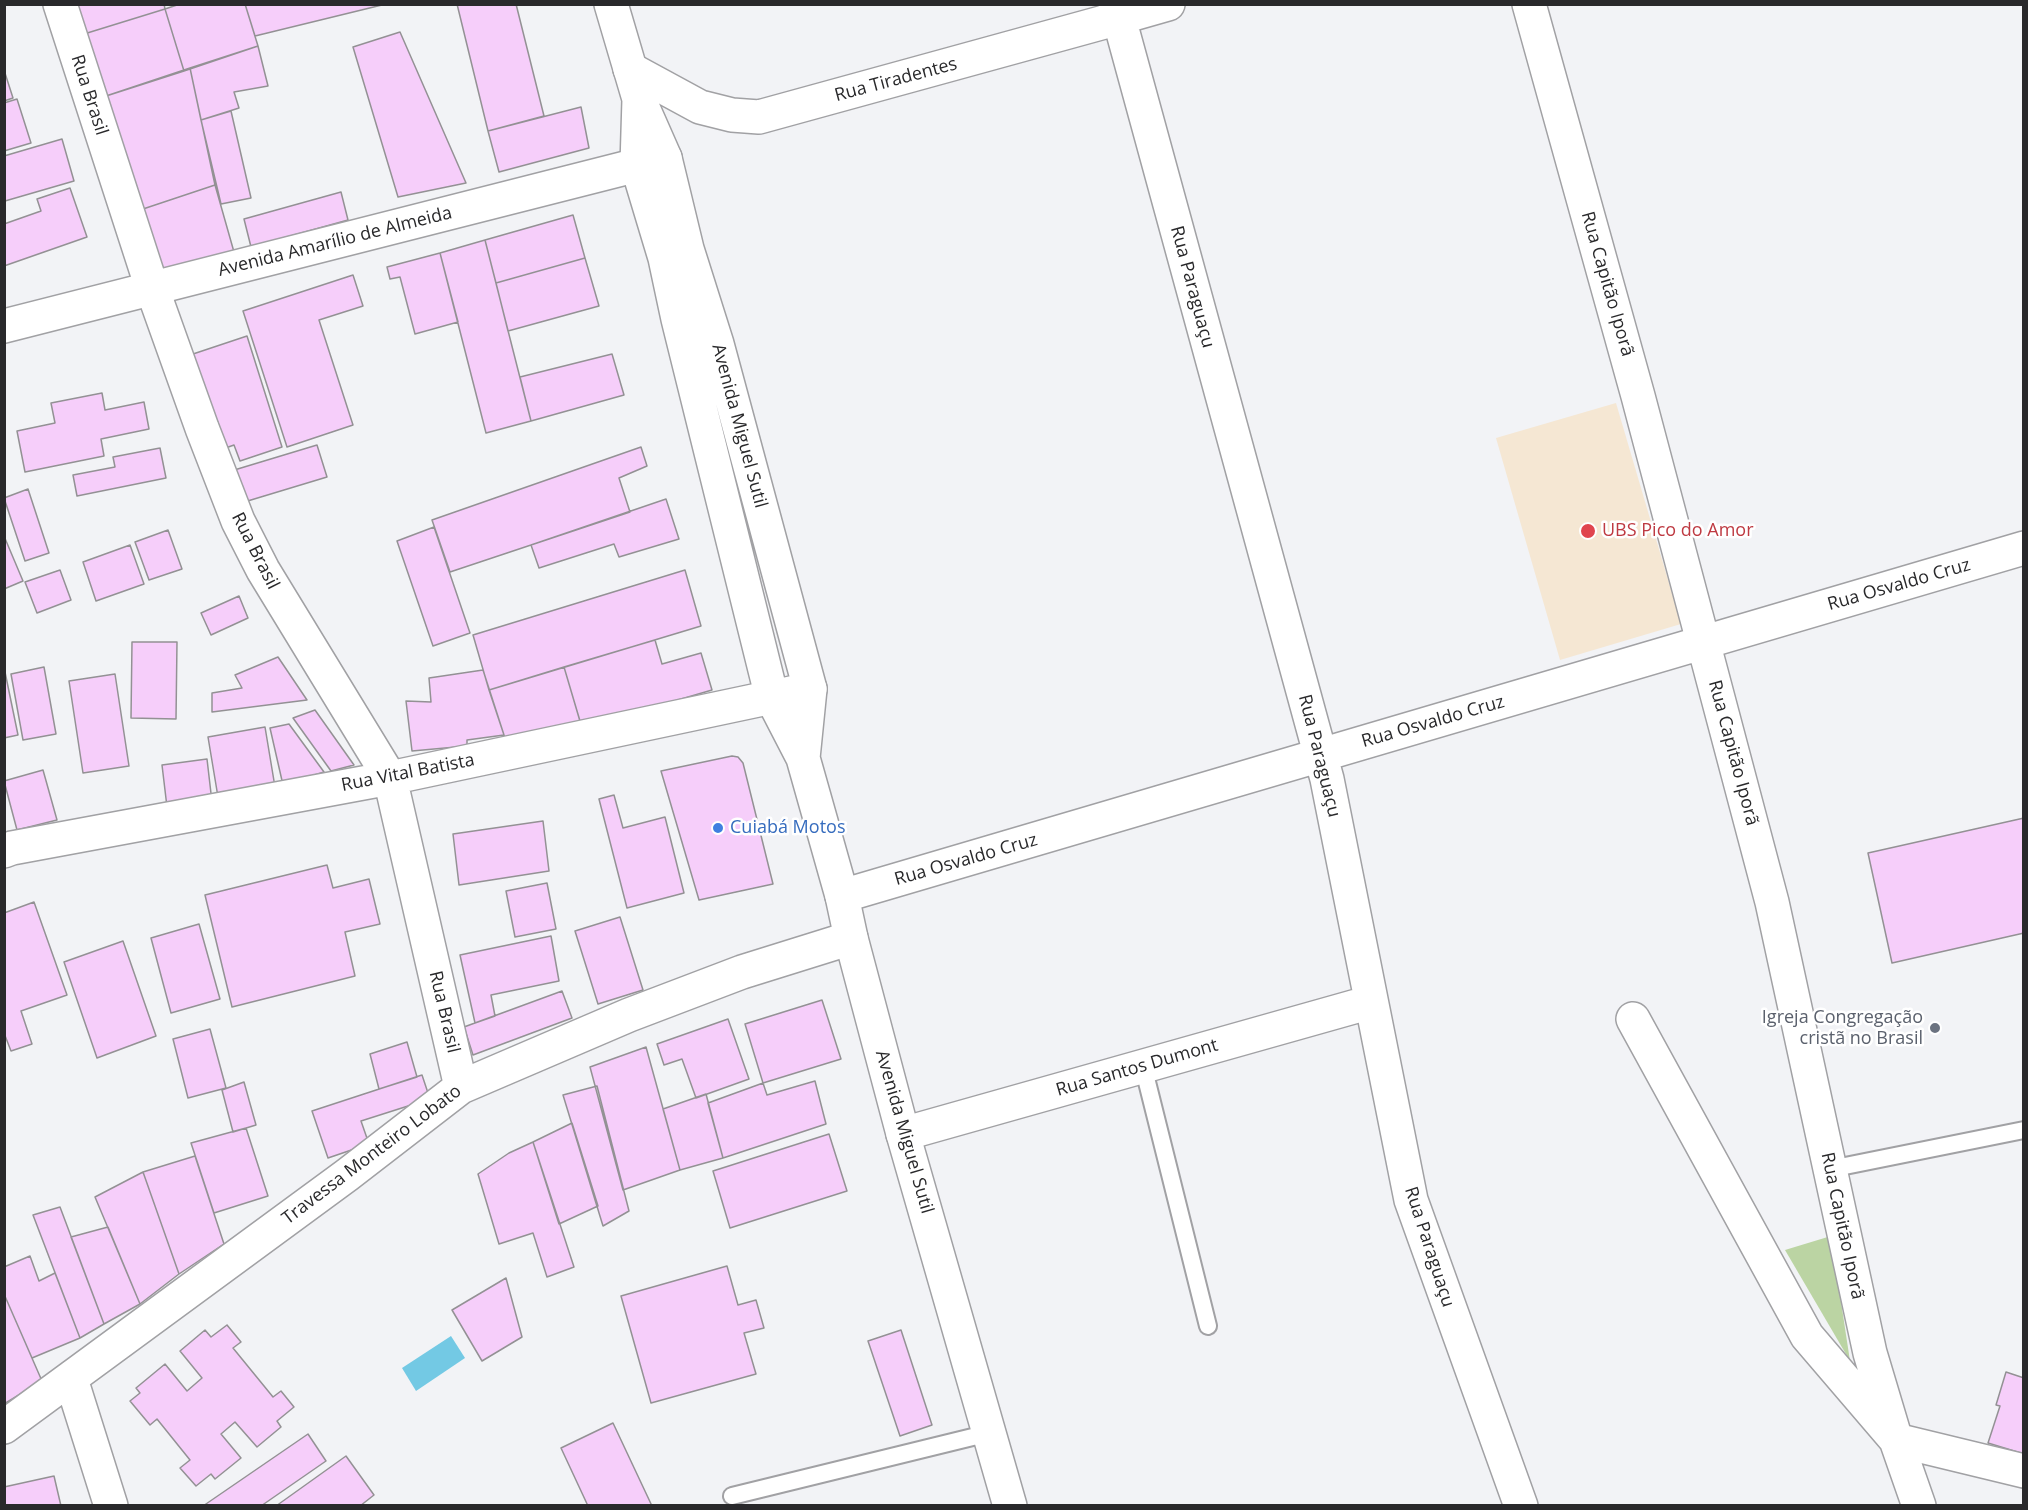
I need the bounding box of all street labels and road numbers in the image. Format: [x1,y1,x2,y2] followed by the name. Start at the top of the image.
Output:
[66,52,112,138] street label: Rua Brasil
[832,53,960,107] street label: Rua Tiradentes
[216,202,454,282] street label: Avenida Amarílio de Almeida
[1576,209,1638,359] street label: Rua Capitão Iporã
[1165,224,1219,350] street label: Rua Paraguaçu
[707,342,771,510] street label: Avenida Miguel Sutil
[226,509,284,593] street label: Rua Brasil
[1825,554,1973,616] street label: Rua Osvaldo Cruz
[1703,678,1763,828] street label: Rua Capitão Iporã
[1359,691,1507,753] street label: Rua Osvaldo Cruz
[1293,693,1345,819] street label: Rua Paraguaçu
[340,749,476,797] street label: Rua Vital Batista
[892,829,1040,891] street label: Rua Osvaldo Cruz
[424,969,464,1055] street label: Rua Brasil
[1054,1035,1220,1101] street label: Rua Santos Dumont
[870,1048,938,1216] street label: Avenida Miguel Sutil
[278,1081,466,1229] street label: Travessa Monteiro Lobato
[1816,1150,1868,1302] street label: Rua Capitão Iporã
[1399,1184,1459,1310] street label: Rua Paraguaçu

